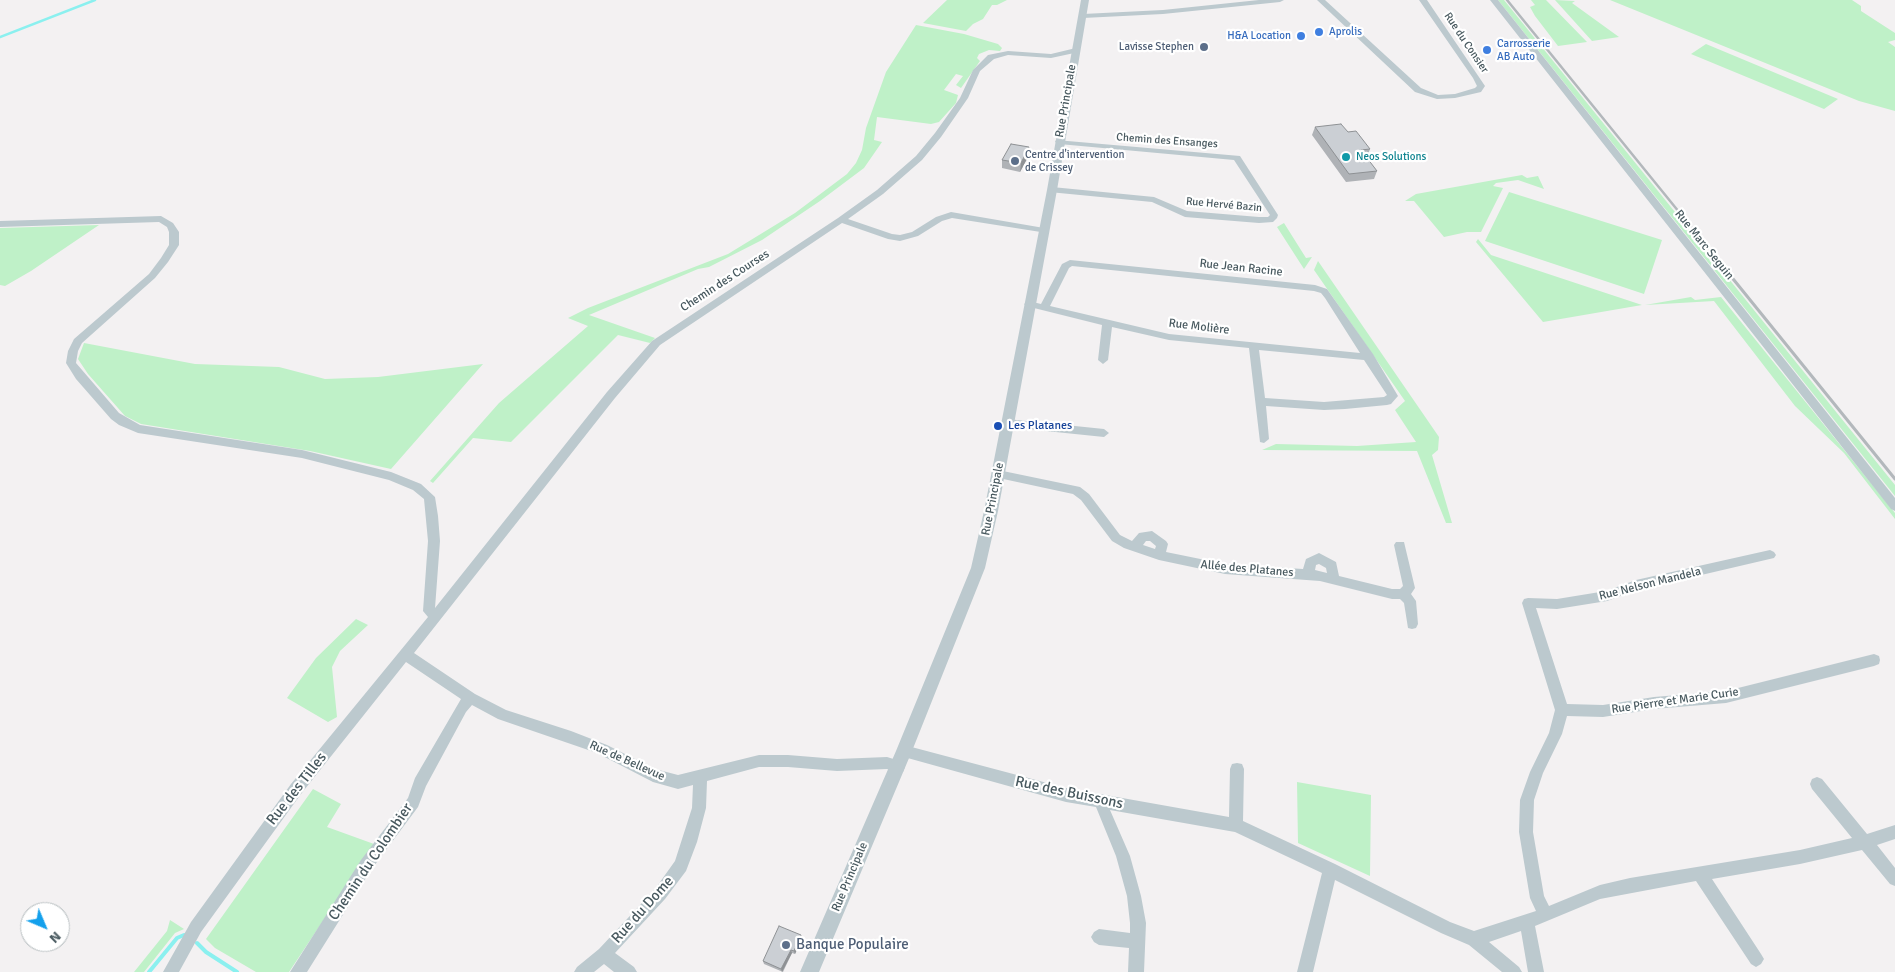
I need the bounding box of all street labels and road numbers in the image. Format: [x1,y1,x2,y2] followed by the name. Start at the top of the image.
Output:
[1441,10,1491,76] street label: Rue du Consier
[1052,63,1080,139] street label: Rue Principale
[1116,131,1218,151] street label: Chemin des Ensanges
[1185,195,1263,215] street label: Rue Hervé Bazin
[1671,207,1737,283] street label: Rue Marc Seguin
[678,247,772,315] street label: Chemin des Courses
[1199,256,1283,280] street label: Rue Jean Racine
[1168,316,1230,338] street label: Rue Molière
[979,461,1007,537] street label: Rue Principale
[1200,558,1294,580] street label: Allée des Platanes
[1597,564,1703,604] street label: Rue Nelson Mandela
[1611,685,1739,717] street label: Rue Pierre et Marie Curie
[587,738,667,784] street label: Rue de Bellevue
[263,749,331,829] street label: Rue des Tilles
[1013,773,1125,813] street label: Rue des Buissons
[325,800,417,924] street label: Chemin du Colombier
[829,840,871,914] street label: Rue Principale
[608,873,678,947] street label: Rue du Dome

